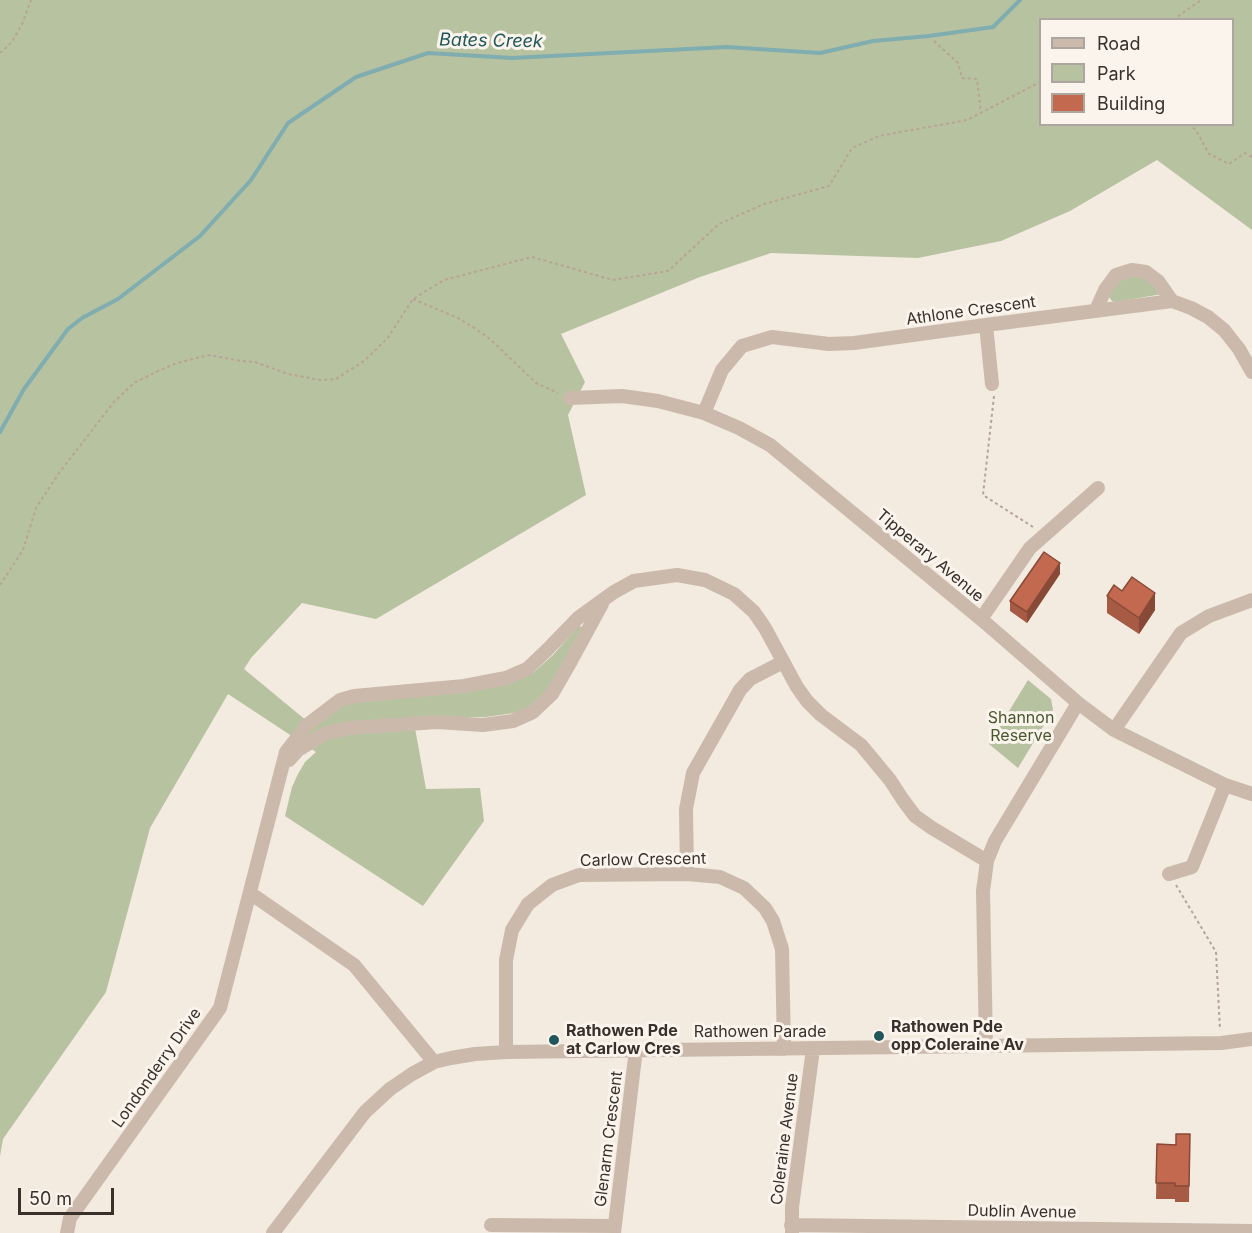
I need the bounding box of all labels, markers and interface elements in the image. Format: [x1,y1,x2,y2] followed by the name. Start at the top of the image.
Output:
[1039,18,1234,126] legend
[439,29,543,53] water label: Bates Creek
[1097,33,1140,54] text: Road
[1097,63,1136,84] text: Park
[1097,93,1165,114] text: Building
[905,292,1037,330] street label: Athlone Crescent
[872,506,988,606] street label: Tipperary Avenue
[988,708,1054,746] park label: Shannon Reserve
[580,849,706,871] street label: Carlow Crescent
[108,1004,206,1132] street label: Londonderry Drive
[891,1017,1024,1055] place label: Rathowen Pde opp Coleraine Av
[566,1021,681,1059] place label: Rathowen Pde at Carlow Cres
[694,1022,826,1042] street label: Rathowen Parade
[872,1029,886,1043] marker: Rathowen Pde opp Coleraine Av
[547,1033,561,1047] marker: Rathowen Pde at Carlow Cres
[591,1070,627,1208] street label: Glenarm Crescent
[767,1072,803,1206] street label: Coleraine Avenue
[21,1176,117,1214] scale bar
[29,1188,72,1209] text: 50 m
[967,1201,1077,1223] street label: Dublin Avenue

